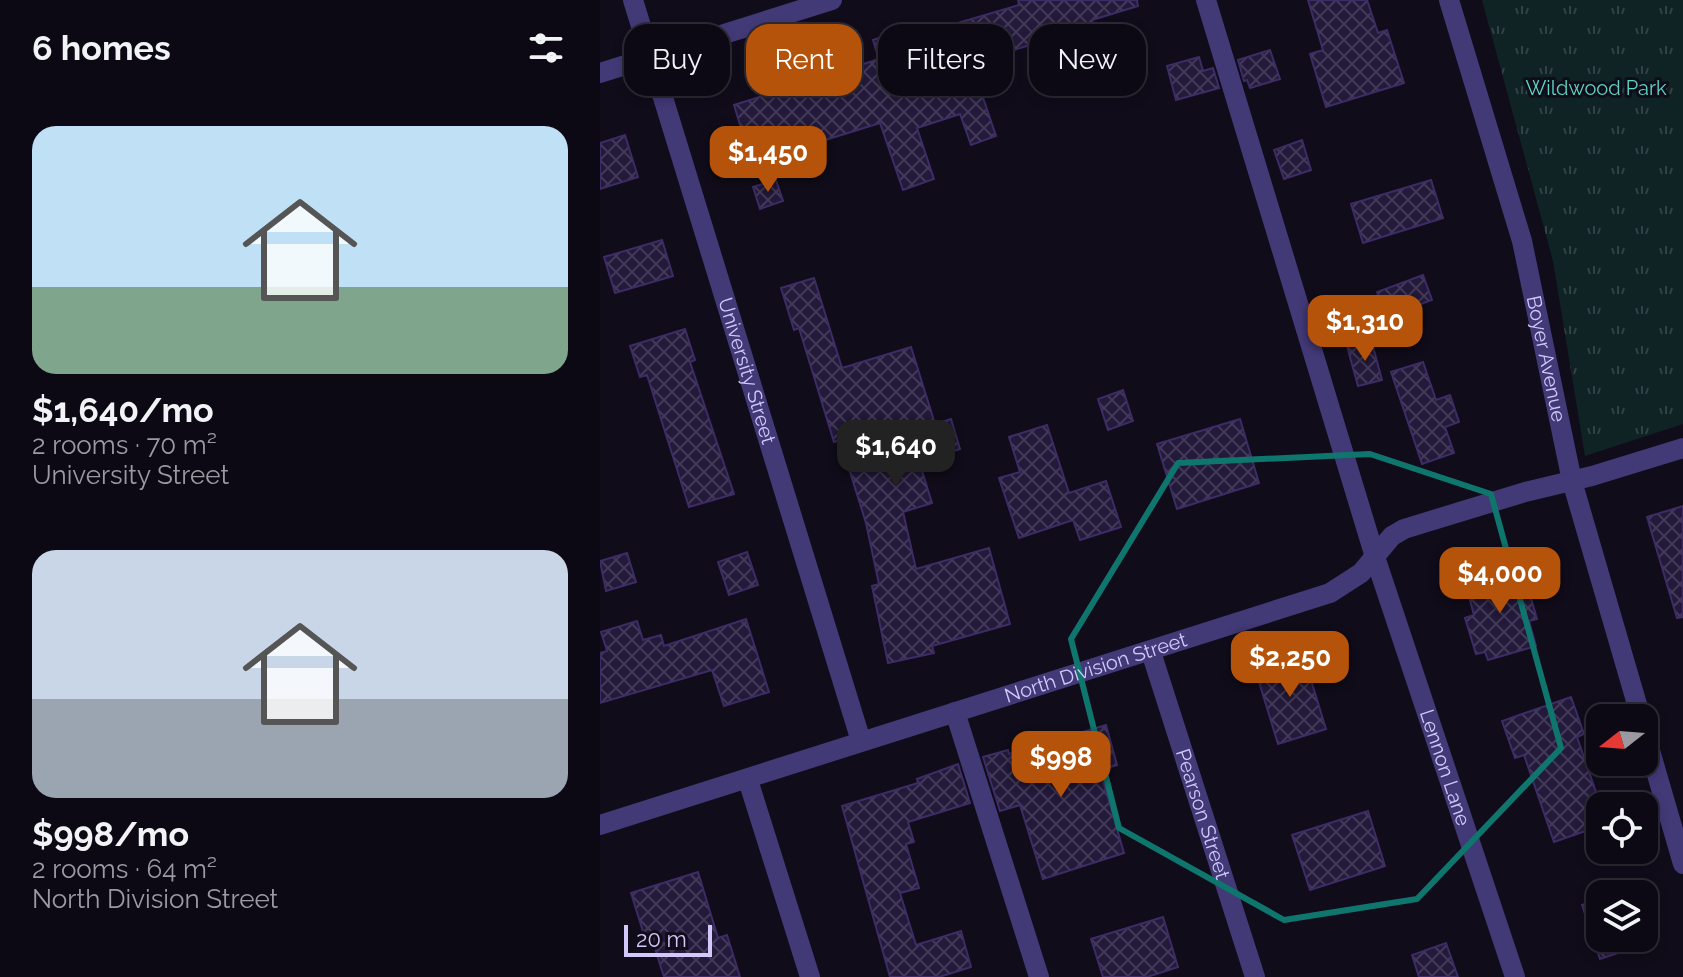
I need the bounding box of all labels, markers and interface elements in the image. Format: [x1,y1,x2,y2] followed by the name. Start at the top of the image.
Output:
[624,24,730,96] chip: Buy
[746,24,862,96] chip: Rent
[878,24,1013,96] chip: Filters
[1029,24,1146,96] chip: New
[524,26,568,70] icon: filters
[32,28,171,68] text: 6 homes
[1525,76,1667,100] park label: Wildwood Park
[703,126,833,194] pin: $1,450
[728,137,808,167] text: $1,450
[228,178,372,322] icon: home
[1522,293,1571,424] street label: Boyer Avenue
[713,295,781,447] street label: University Street
[1300,295,1430,363] pin: $1,310
[1326,306,1404,336] text: $1,310
[32,390,214,430] text: $1,640/mo
[831,420,961,488] pin: $1,640
[32,430,217,460] text: 2 rooms · 70 m²
[855,431,937,461] text: $1,640
[32,460,229,490] text: University Street
[1435,547,1565,615] pin: $4,000
[1457,558,1543,588] text: $4,000
[228,602,372,746] icon: home
[1002,627,1190,708] street label: North Division Street
[1225,631,1355,699] pin: $2,250
[1249,642,1331,672] text: $2,250
[1586,704,1658,776] north arrow
[1586,704,1658,952] map controls
[1415,706,1476,829] street label: Lennon Lane
[1014,731,1108,799] pin: $998
[1030,742,1092,772] text: $998
[1171,746,1235,883] street label: Pearson Street
[1586,792,1658,864] button: locate
[32,814,189,854] text: $998/mo
[32,854,217,884] text: 2 rooms · 64 m²
[1586,880,1658,952] button: layers
[32,884,278,914] text: North Division Street
[624,921,712,957] scale bar
[636,926,687,952] text: 20 m

